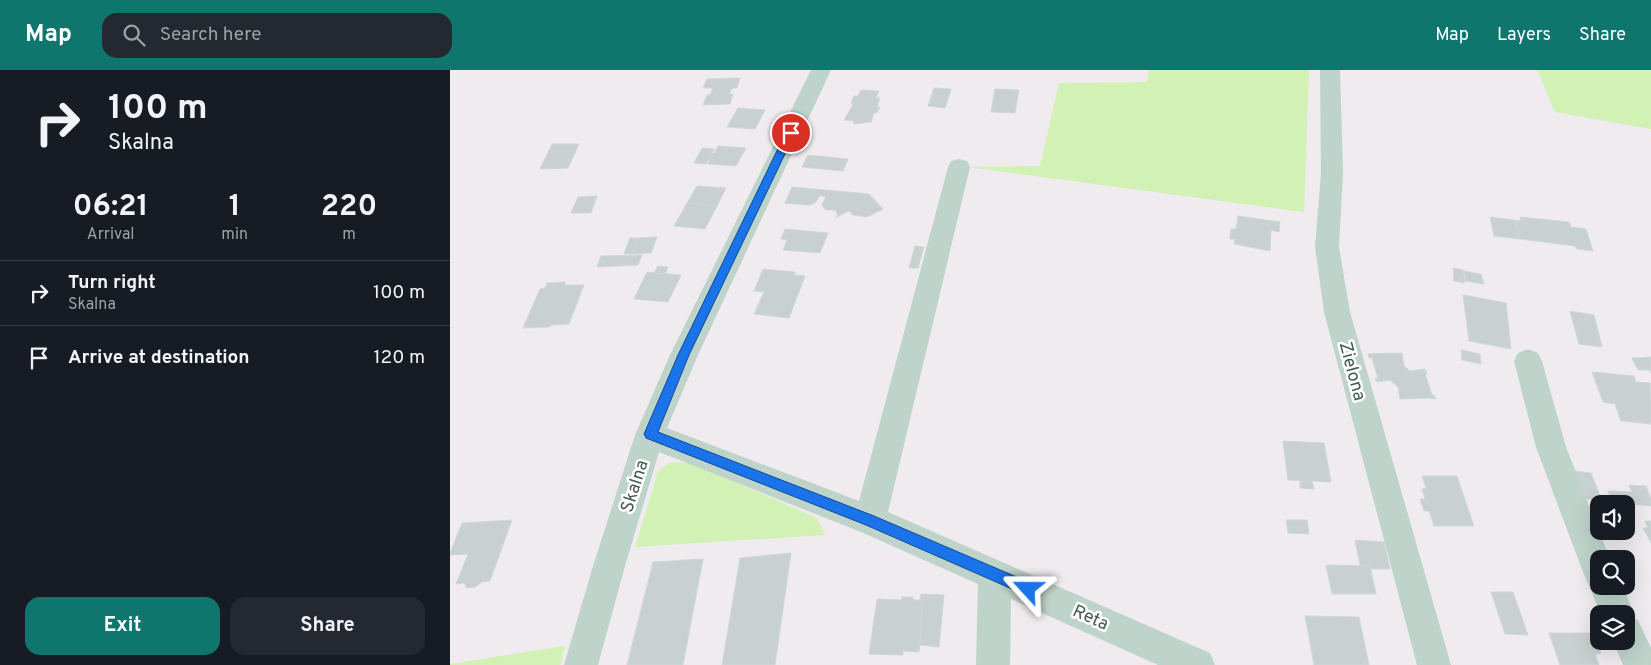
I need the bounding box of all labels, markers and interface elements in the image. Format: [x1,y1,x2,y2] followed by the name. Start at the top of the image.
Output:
[102,13,452,58] search box
[25,20,72,50] text: Map
[120,21,148,49] icon: search
[160,23,261,47] text: Search here
[1435,24,1469,47] text: Map
[1497,24,1551,47] text: Layers
[1579,24,1626,47] text: Share
[108,87,208,131] text: 100 m
[25,90,90,155] icon: right
[770,112,812,154] pin
[777,119,805,147] icon: arrive
[108,130,174,157] text: Skalna
[73,189,149,226] text: 06:21
[229,189,241,226] text: 1
[321,189,377,226] text: 220
[87,225,135,245] text: Arrival
[221,225,248,245] text: min
[342,225,356,245] text: m
[68,271,156,295] text: Turn right
[25,279,53,307] icon: right
[373,281,425,305] text: 100 m
[68,295,116,315] text: Skalna
[1333,339,1370,404] street label: Zielona
[25,344,53,372] icon: arrive
[68,346,249,370] text: Arrive at destination
[374,346,425,370] text: 120 m
[616,457,655,516] street label: Skalna
[1590,495,1635,650] map controls
[1590,495,1635,540] button: sound
[1590,550,1635,595] button: search
[1001,562,1053,614] position arrow
[25,597,220,655] button: Exit
[230,597,425,655] button: Share
[1069,600,1112,636] street label: Reta
[1590,605,1635,650] button: layers

